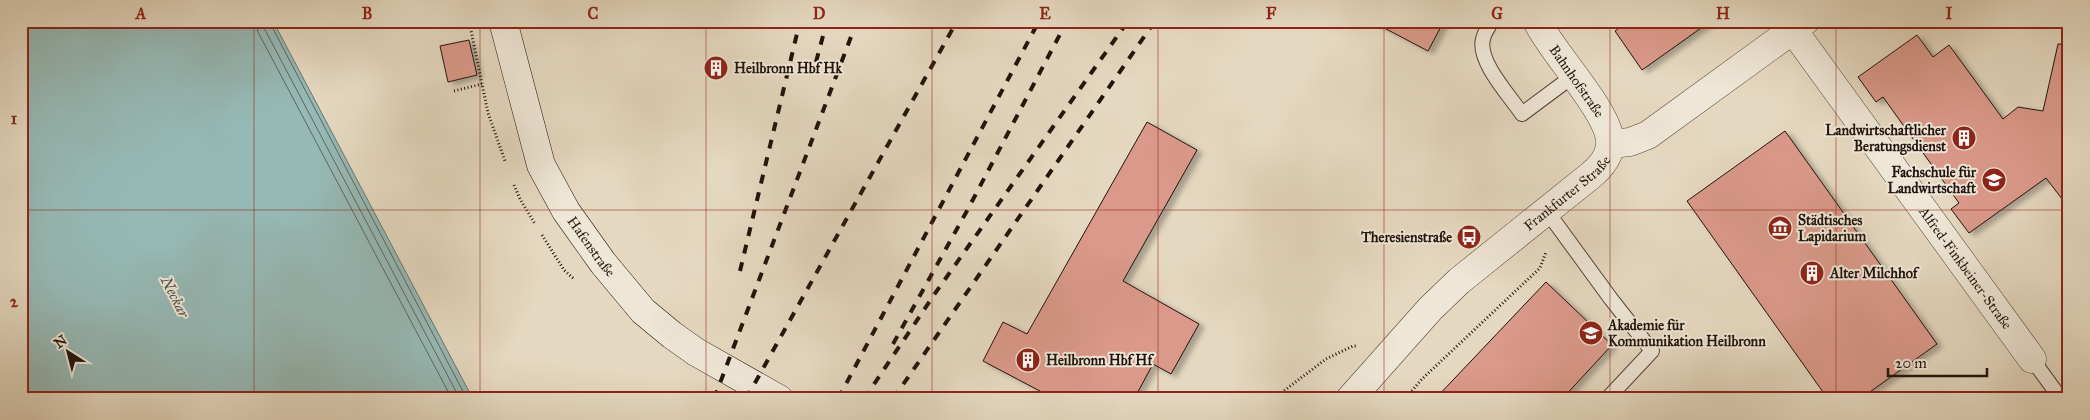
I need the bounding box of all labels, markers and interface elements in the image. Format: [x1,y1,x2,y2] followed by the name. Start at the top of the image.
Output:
[135,4,147,23] text: A
[362,4,372,23] text: B
[588,4,599,23] text: C
[813,4,826,23] text: D
[1039,4,1051,23] text: E
[1266,4,1277,23] text: F
[1491,4,1503,23] text: G
[1716,4,1730,23] text: H
[1946,4,1953,23] text: I
[1545,42,1608,121] street label: Bahnhofstraße
[703,55,729,81] building icon: Heilbronn Hbf Hk
[734,60,842,77] place label: Heilbronn Hbf Hk
[11,109,18,128] text: 1
[1825,122,1947,156] place label: Landwirtschaftlicher Beratungsdienst
[1951,125,1977,151] building icon: Landwirtschaftlicher Beratungsdienst
[1521,153,1614,235] street label: Frankfurter Straße
[1888,164,1977,197] place label: Fachschule für Landwirtschaft
[1981,167,2007,193] school or university icon: Fachschule für Landwirtschaft
[1915,203,2016,333] street label: Alfred-Finkbeiner-Straße
[1798,212,1866,246] place label: Städtisches Lapidarium
[564,213,619,280] street label: Hafenstraße
[1767,215,1793,241] museum icon: Städtisches Lapidarium
[1456,224,1482,250] bus stop icon: Theresienstraße
[1360,229,1452,246] place label: Theresienstraße
[1799,260,1825,286] building icon: Alter Milchhof
[1829,265,1920,282] place label: Alter Milchhof
[157,272,193,321] water label: Neckar
[10,292,19,311] text: 2
[1607,317,1766,350] place label: Akademie für Kommunikation Heilbronn
[1578,320,1604,346] school or university icon: Akademie für Kommunikation Heilbronn
[42,328,92,378] north arrow
[51,331,71,352] text: N
[1888,345,1986,377] scale bar
[1015,347,1041,373] building icon: Heilbronn Hbf Hf
[1046,352,1154,369] place label: Heilbronn Hbf Hf
[1895,354,1927,372] text: 20 m

